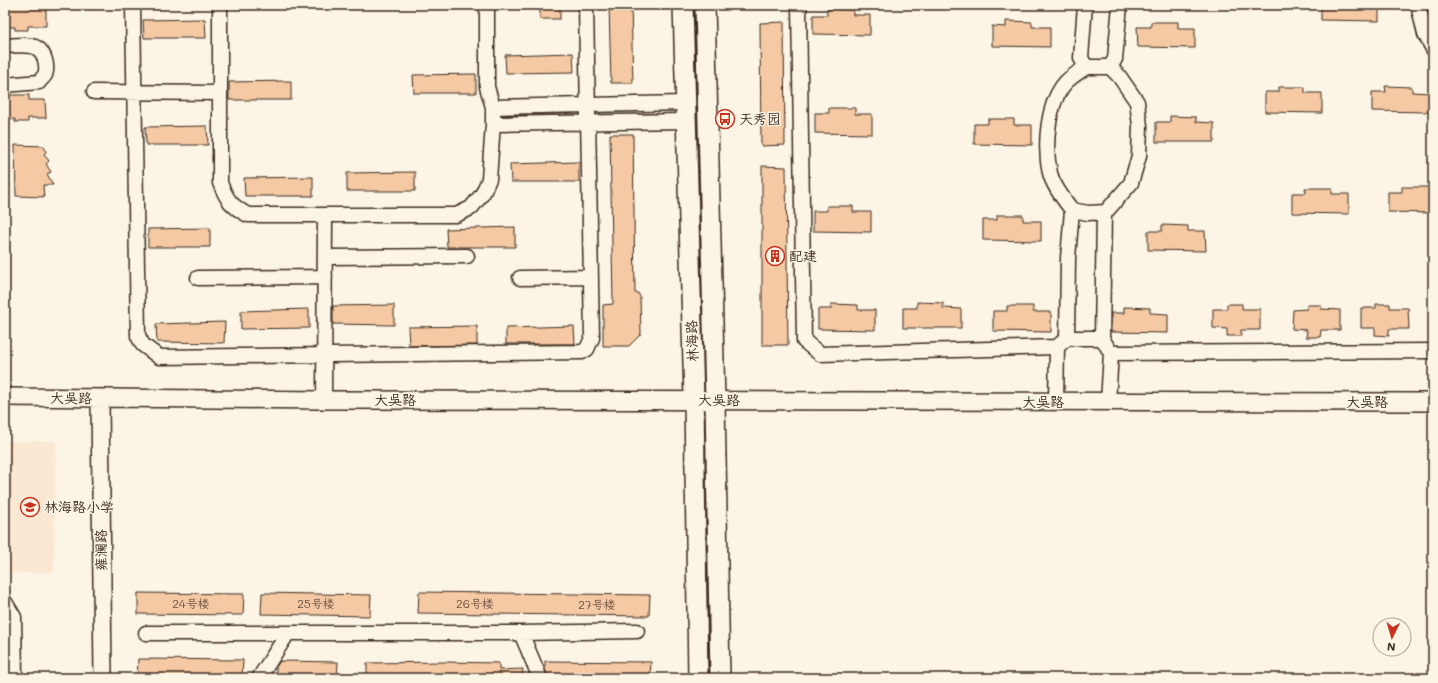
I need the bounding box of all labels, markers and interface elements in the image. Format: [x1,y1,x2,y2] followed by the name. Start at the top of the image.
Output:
[714,108,736,130] bus stop icon: 天秀园
[739,109,781,128] place label: 天秀园
[764,245,786,267] building icon: 配建
[789,246,817,265] place label: 配建
[681,320,702,362] street label: 林海路
[50,388,92,407] street label: 大吴路
[374,390,416,409] street label: 大吴路
[698,390,740,409] street label: 大吴路
[1022,392,1064,411] street label: 大吴路
[1346,392,1388,411] street label: 大吴路
[19,496,41,518] school or university icon: 林海路小学
[44,497,114,516] place label: 林海路小学
[91,529,110,571] street label: 雍澜路
[172,595,210,611] house number: 24号楼
[297,595,335,611] house number: 25号楼
[456,595,494,611] house number: 26号楼
[578,596,616,612] house number: 27号楼
[1372,617,1412,657] north arrow
[1386,640,1396,655] text: N

